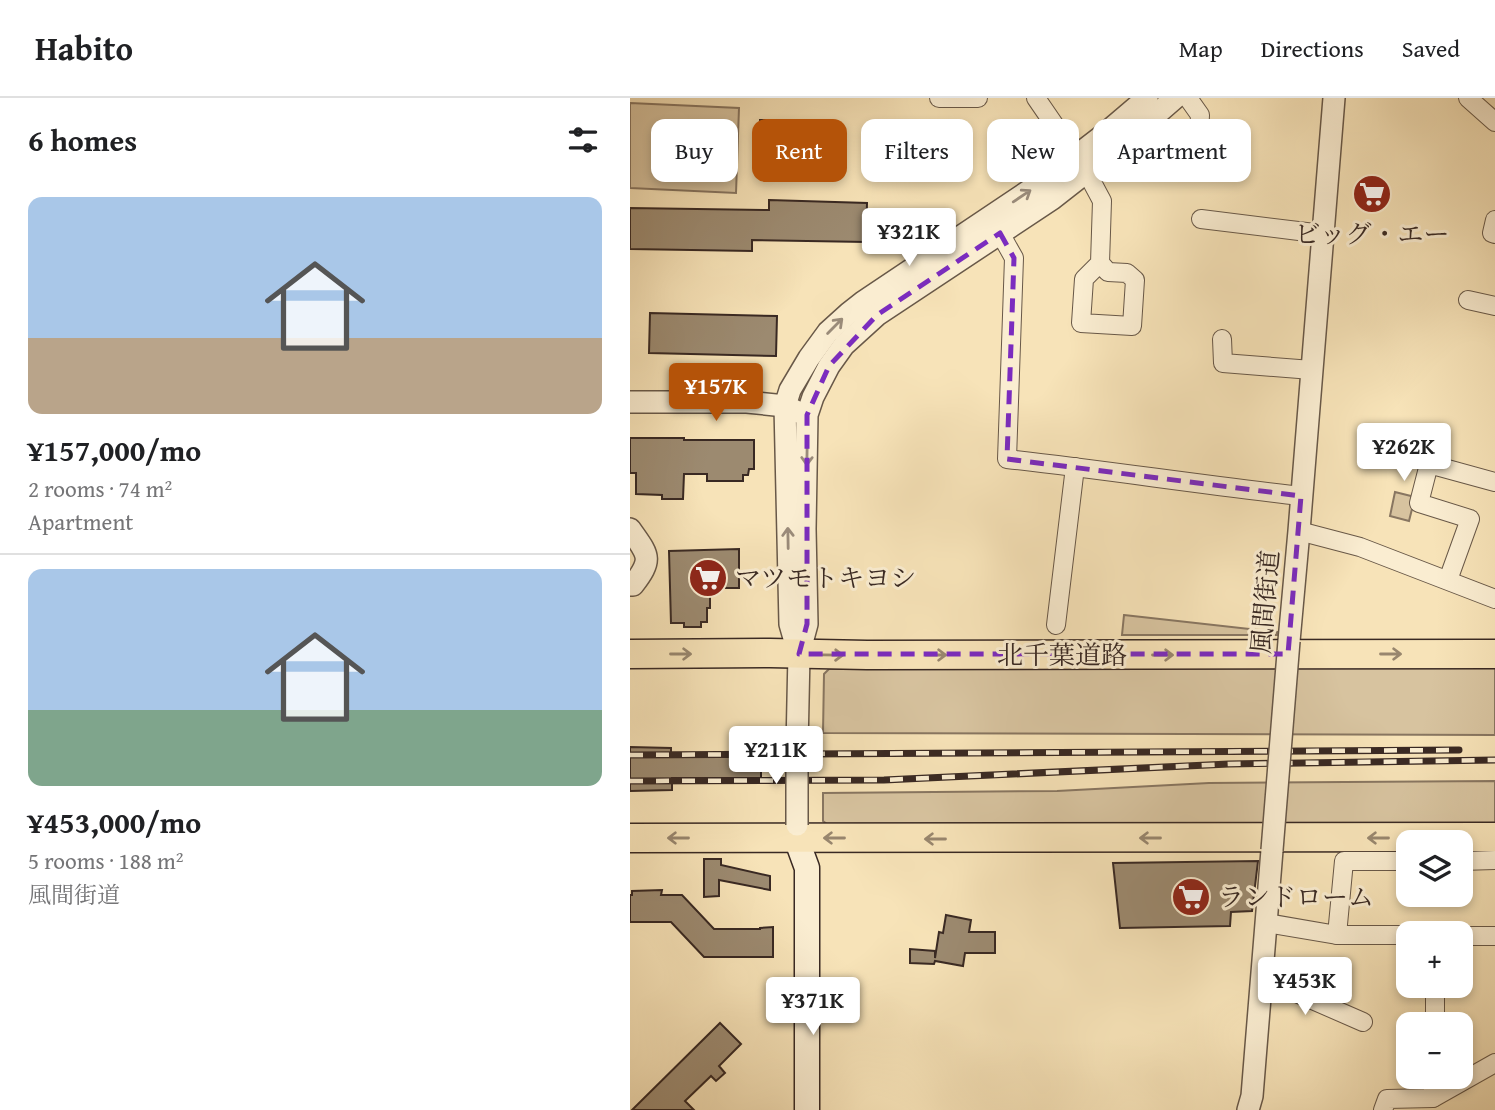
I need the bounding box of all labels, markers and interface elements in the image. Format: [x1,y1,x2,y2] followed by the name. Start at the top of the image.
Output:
[35,24,133,72] text: Habito
[1179,31,1223,66] text: Map
[1261,31,1364,66] text: Directions
[1402,31,1460,66] text: Saved
[28,118,137,162] text: 6 homes
[651,119,738,182] chip: Buy
[752,119,847,182] chip: Rent
[861,119,973,182] chip: Filters
[987,119,1079,182] chip: New
[1093,119,1251,182] chip: Apartment
[564,121,602,159] icon: filters
[1351,173,1393,215] supermarket icon: ビッグ・エー
[1012,189,1031,203] one-way arrow
[860,208,958,268] pin: ¥321K
[878,214,940,247] text: ¥321K
[1295,214,1449,253] place label: ビッグ・エー
[252,243,378,369] icon: home
[827,317,844,334] one-way arrow
[667,364,765,423] pin: ¥157K
[685,369,747,402] text: ¥157K
[1355,424,1453,483] pin: ¥262K
[28,428,201,472] text: ¥157,000/mo
[1373,429,1435,462] text: ¥262K
[800,444,814,467] one-way arrow
[28,472,172,505] text: 2 rooms · 74 m²
[28,505,133,538] text: Apartment
[781,527,795,550] one-way arrow
[1241,548,1288,655] street label: 風間街道
[687,557,729,599] supermarket icon: マツモトキヨシ
[735,558,916,597] place label: マツモトキヨシ
[252,614,378,740] icon: home
[997,635,1127,674] street label: 北千葉道路
[669,647,692,661] one-way arrow
[1379,647,1402,661] one-way arrow
[821,648,844,661] one-way arrow
[924,648,947,662] one-way arrow
[1151,648,1174,662] one-way arrow
[727,726,825,786] pin: ¥211K
[745,732,807,765] text: ¥211K
[28,800,201,844] text: ¥453,000/mo
[1396,830,1473,1089] map controls
[1396,830,1473,907] button: layers
[667,831,690,845] one-way arrow
[823,831,846,845] one-way arrow
[1139,831,1162,845] one-way arrow
[1367,831,1390,844] one-way arrow
[924,832,947,846] one-way arrow
[28,844,183,877] text: 5 rooms · 188 m²
[1170,876,1212,918] supermarket icon: ランドローム
[1218,877,1374,916] place label: ランドローム
[28,878,120,911] text: 風間街道
[1396,921,1473,998] button: +
[1256,958,1354,1017] pin: ¥453K
[1274,963,1336,996] text: ¥453K
[764,978,862,1037] pin: ¥371K
[782,983,844,1016] text: ¥371K
[1396,1012,1473,1089] button: −

